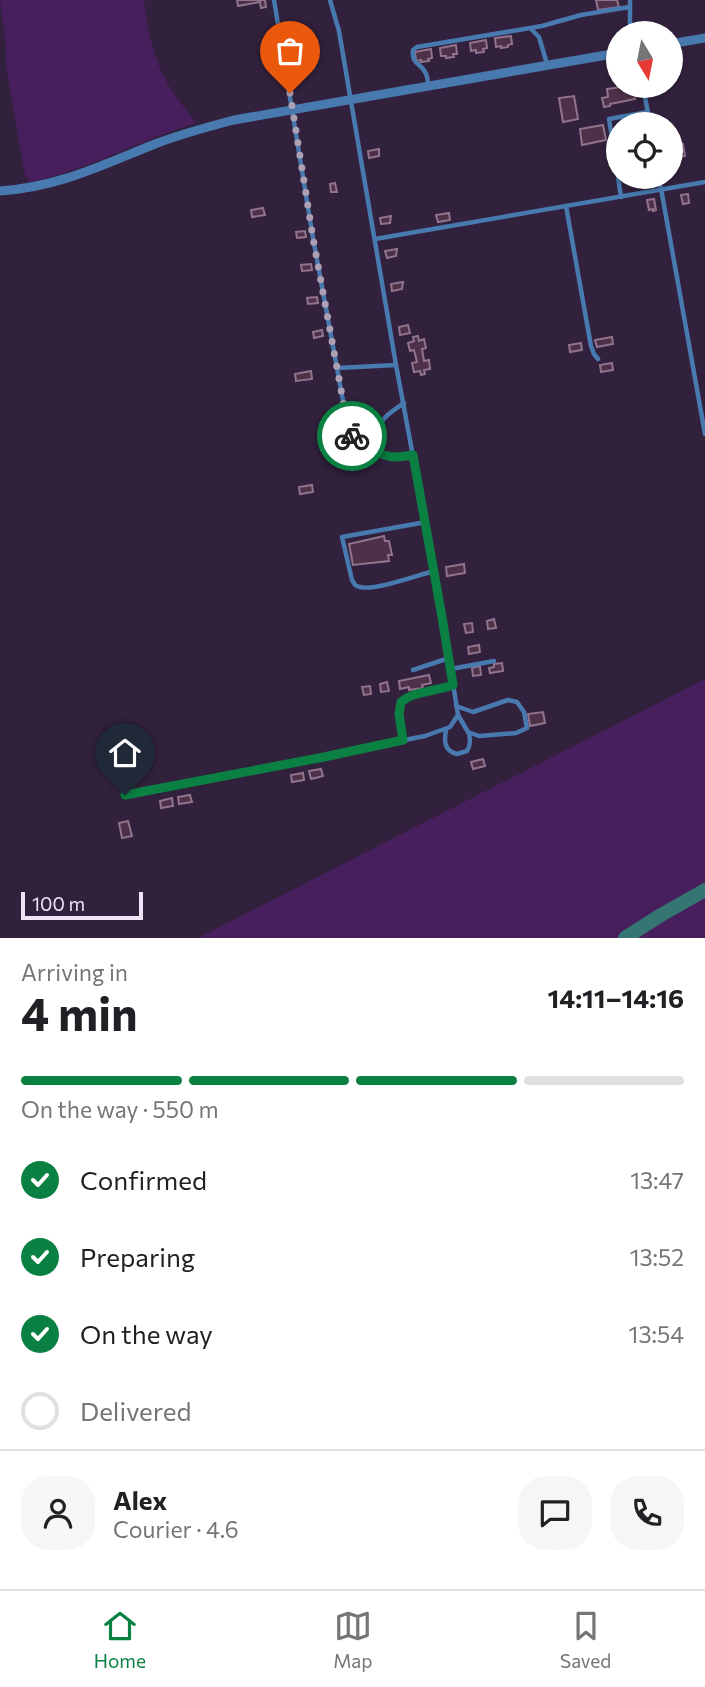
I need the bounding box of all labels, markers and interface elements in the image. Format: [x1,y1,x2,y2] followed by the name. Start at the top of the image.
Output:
[260,21,320,93] pin
[606,21,682,98] north arrow
[606,21,683,189] map controls
[271,32,309,70] icon: bag
[606,112,683,189] button: locate
[317,401,387,471] courier
[333,417,371,455] icon: bike
[95,723,155,795] pin
[106,734,144,772] icon: home
[21,889,144,921] scale bar
[32,892,85,915] text: 100 m
[21,958,128,986] text: Arriving in
[548,982,684,1013] text: 14:11–14:16
[21,984,138,1040] text: 4 min
[21,1095,219,1123] text: On the way · 550 m
[21,1161,59,1199] icon: check
[80,1164,207,1195] text: Confirmed
[630,1166,684,1194] text: 13:47
[21,1238,59,1276] icon: check
[80,1241,195,1272] text: Preparing
[630,1243,684,1271] text: 13:52
[21,1315,59,1353] icon: check
[80,1318,213,1349] text: On the way
[629,1320,684,1348] text: 13:54
[80,1395,191,1426] text: Delivered
[21,1476,95,1550] button: person
[518,1476,592,1550] button: chat
[610,1476,684,1550] button: phone
[113,1484,167,1515] text: Alex
[113,1515,239,1543] text: Courier · 4.6
[94,1607,146,1672] tab: Home
[333,1607,373,1672] tab: Map
[560,1607,611,1672] tab: Saved

